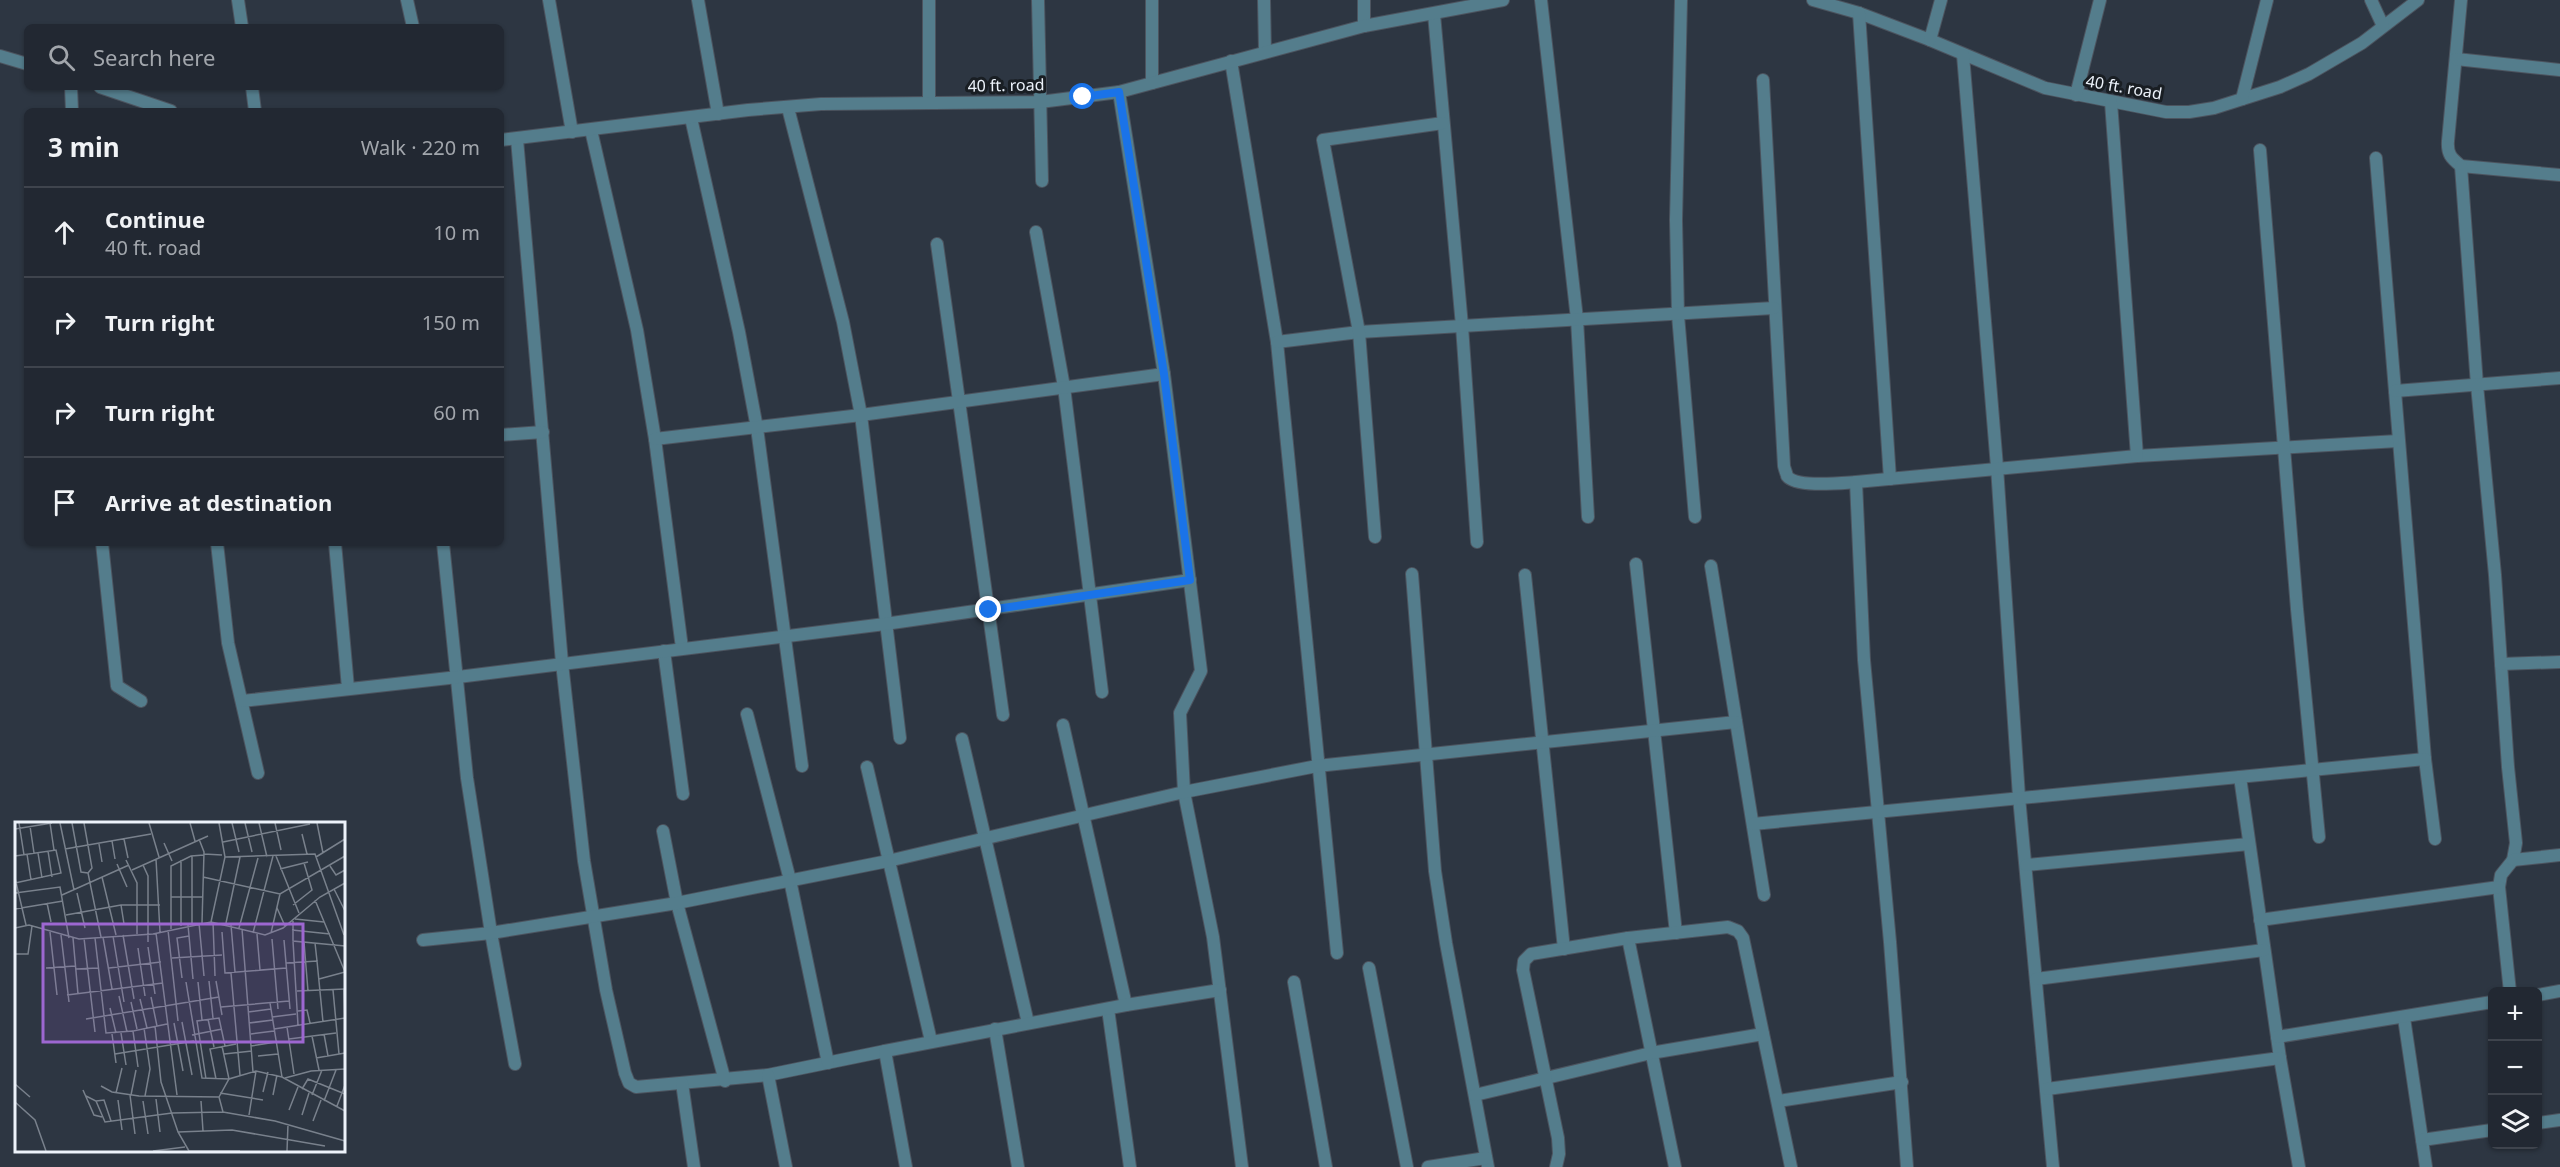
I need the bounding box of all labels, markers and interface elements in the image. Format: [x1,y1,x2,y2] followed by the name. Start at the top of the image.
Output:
[24,24,504,90] search box
[45,41,78,74] icon: search
[93,42,215,72] text: Search here
[2084,69,2164,105] street label: 40 ft. road
[967,73,1045,97] street label: 40 ft. road
[1069,83,1095,109] route start
[48,129,120,165] text: 3 min
[361,134,480,161] text: Walk · 220 m
[105,204,205,234] text: Continue
[48,216,81,249] icon: ahead
[433,219,480,246] text: 10 m
[105,234,201,261] text: 40 ft. road
[48,306,81,339] icon: right
[105,307,215,337] text: Turn right
[422,309,480,336] text: 150 m
[48,396,81,429] icon: right
[105,397,215,427] text: Turn right
[433,399,480,426] text: 60 m
[48,486,81,519] icon: arrive
[105,487,332,517] text: Arrive at destination
[975,596,1001,622] route end
[15,822,345,1152] inset map
[2488,987,2542,1149] map controls
[2488,987,2542,1041] button: +
[2488,1041,2542,1095] button: −
[2488,1095,2542,1149] button: layers

